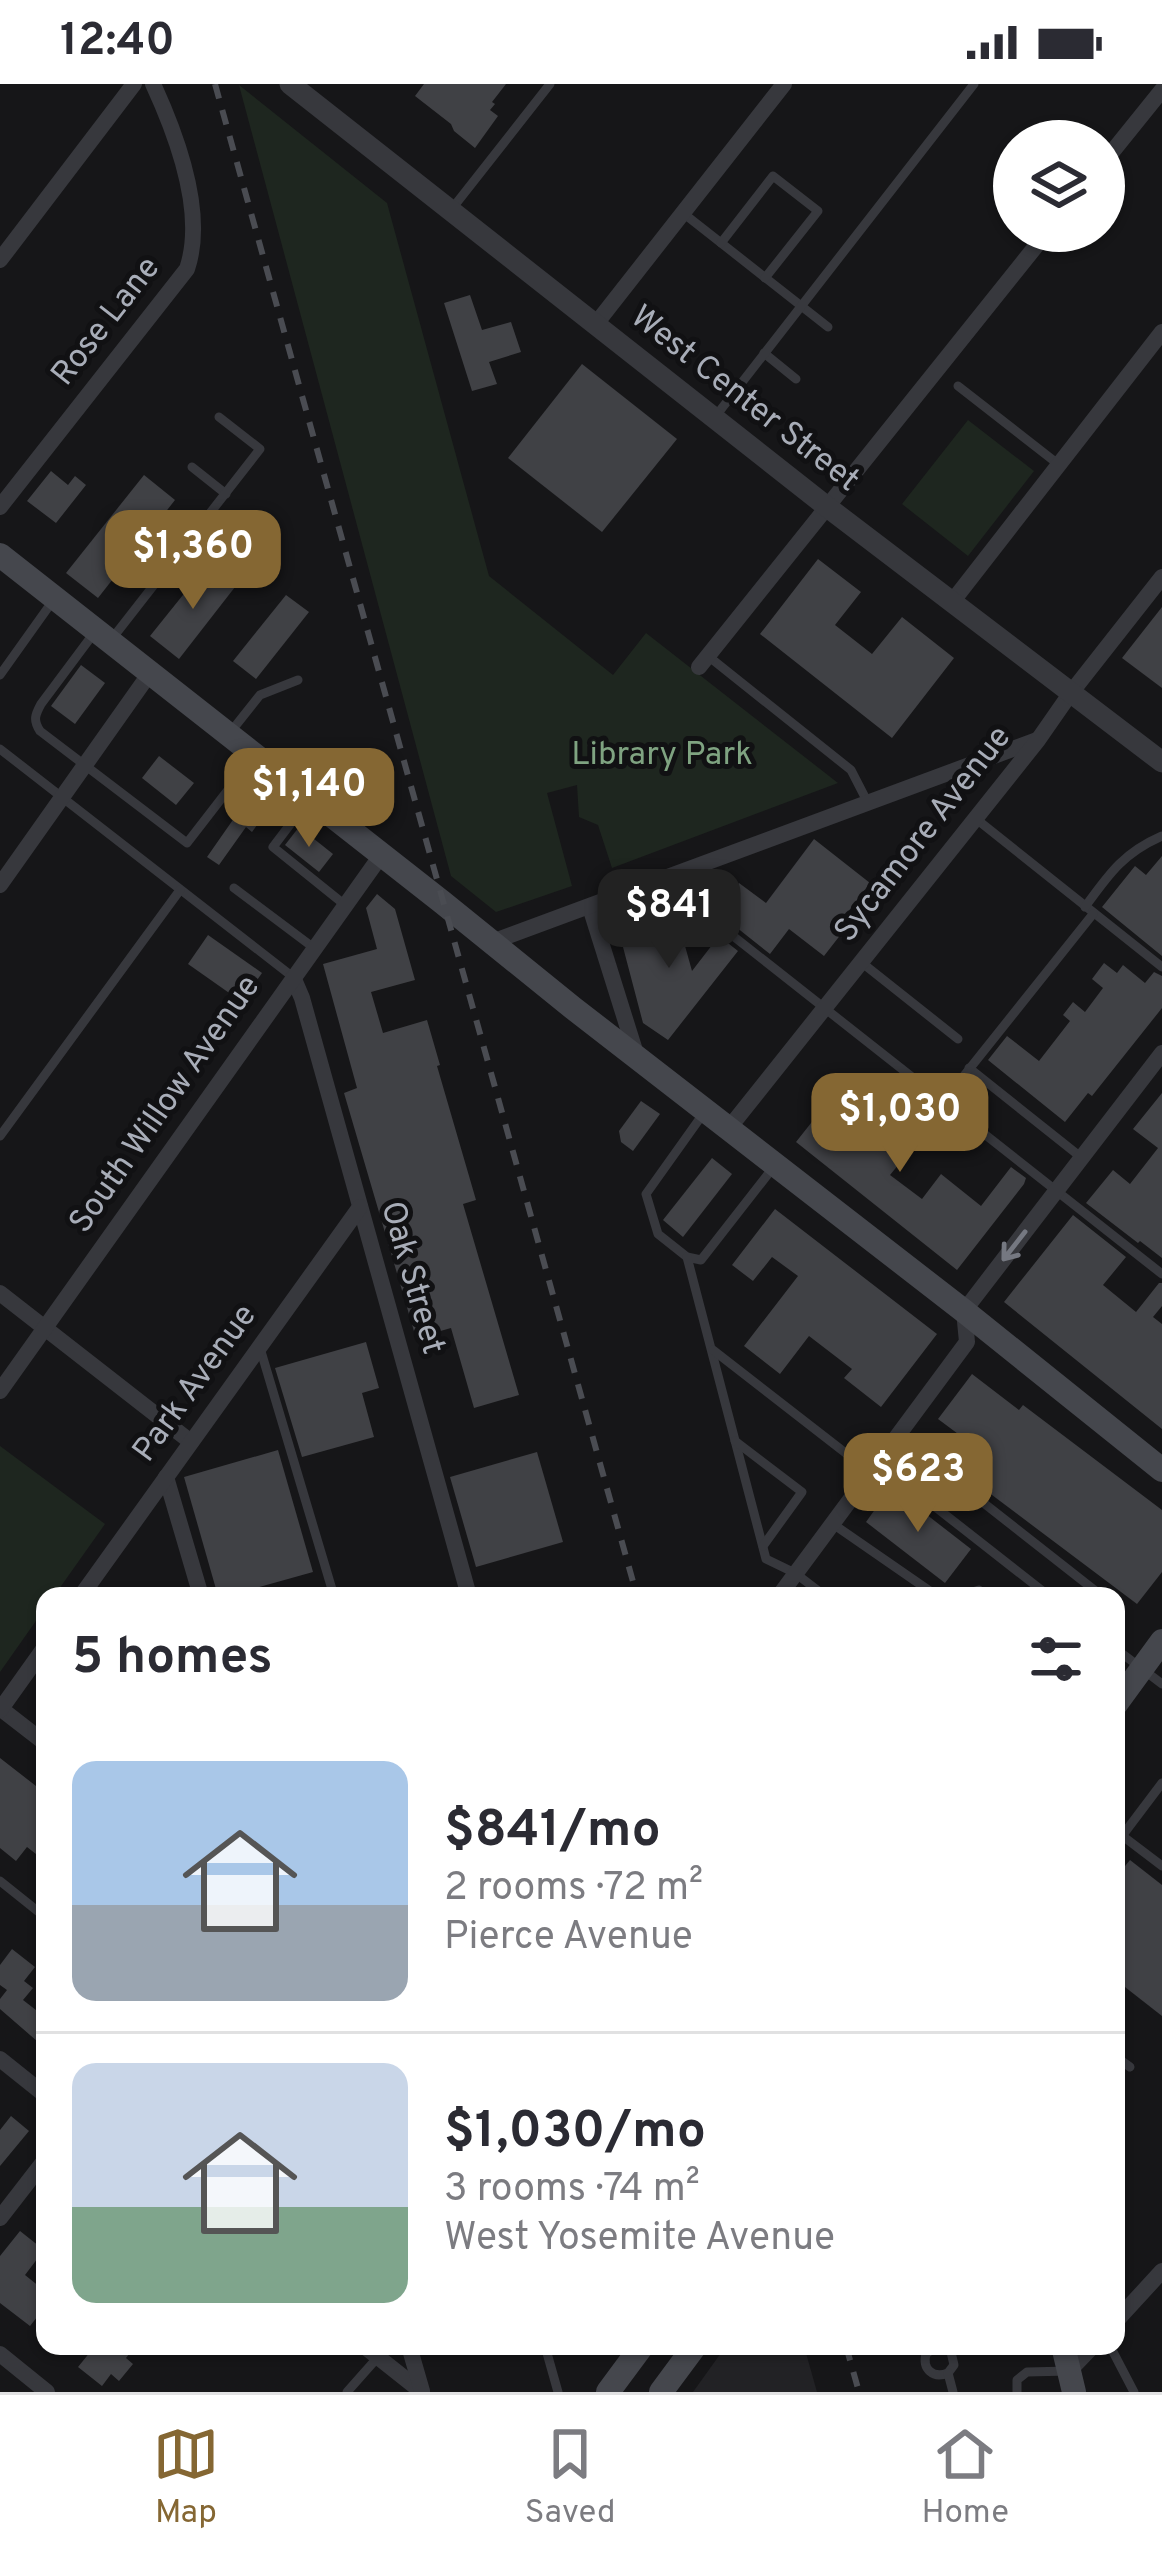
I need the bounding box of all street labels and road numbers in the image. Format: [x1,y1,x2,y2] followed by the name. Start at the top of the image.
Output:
[43,249,171,395] street label: Rose Lane
[621,297,867,503] street label: West Center Street
[826,718,1022,952] street label: Sycamore Avenue
[61,968,271,1242] street label: South Willow Avenue
[369,1197,453,1359] street label: Oak Street
[125,1297,267,1471] street label: Park Avenue

